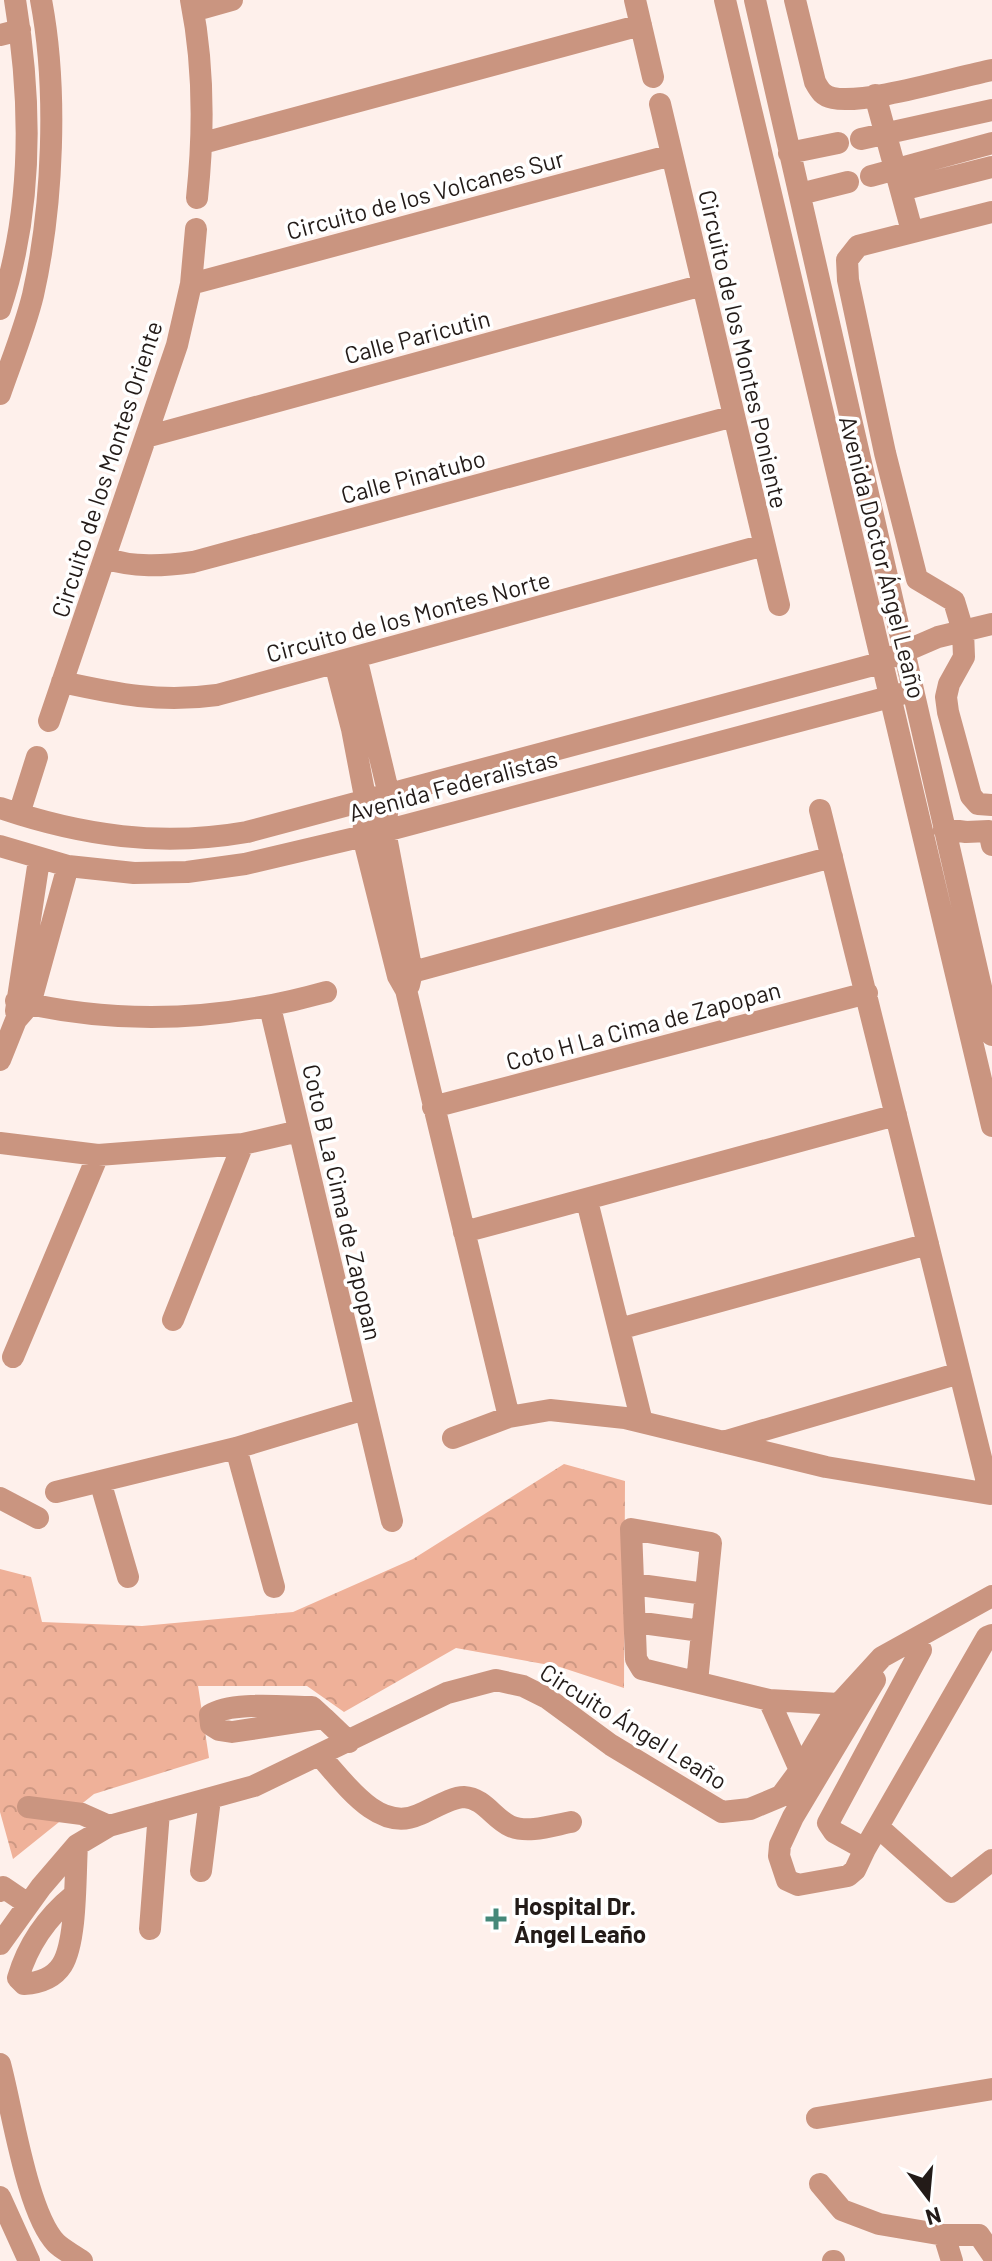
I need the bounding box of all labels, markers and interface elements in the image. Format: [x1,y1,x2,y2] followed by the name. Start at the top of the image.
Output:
[283,143,567,245] street label: Circuito de los Volcanes Sur
[693,187,795,511] street label: Circuito de los Montes Poniente
[341,303,493,369] street label: Calle Paricutin
[44,317,168,621] street label: Circuito de los Montes Oriente
[834,413,932,701] street label: Avenida Doctor Ángel Leaño
[338,443,488,509] street label: Calle Pinatubo
[263,564,553,668] street label: Circuito de los Montes Norte
[345,743,561,827] street label: Avenida Federalistas
[502,974,784,1076] street label: Coto H La Cima de Zapopan
[297,1061,389,1343] street label: Coto B La Cima de Zapopan
[535,1657,733,1795] street label: Circuito Ángel Leaño
[514,1891,646,1948] place label: Hospital Dr. Ángel Leaño
[485,1908,507,1930] marker: Hospital Dr. Ángel Leaño
[888,2157,968,2237] north arrow
[923,2203,944,2232] text: N

